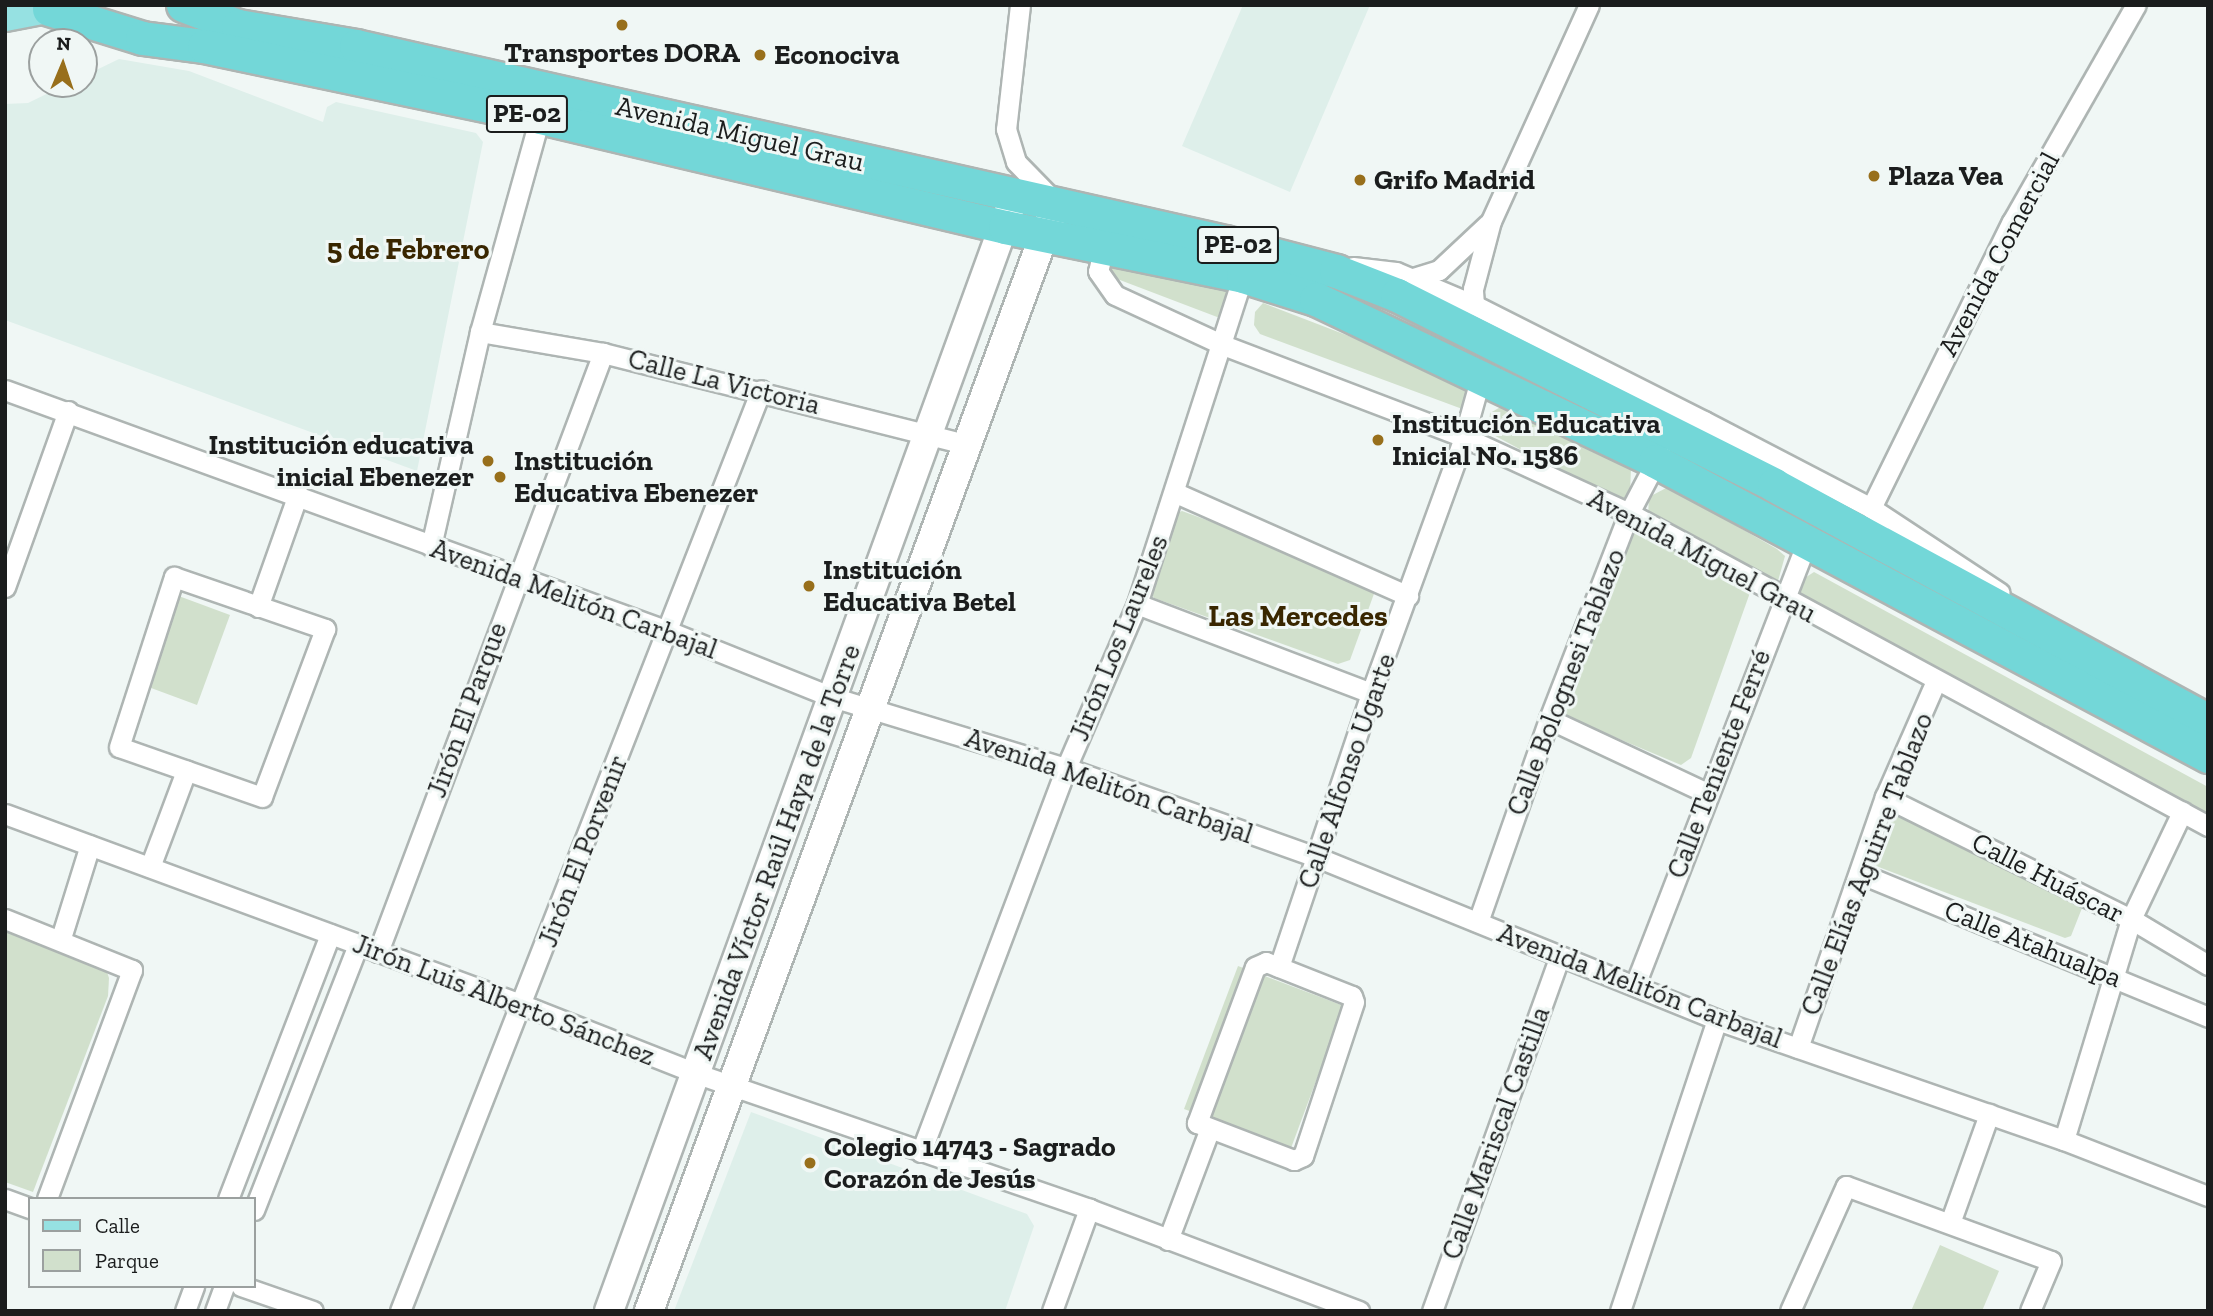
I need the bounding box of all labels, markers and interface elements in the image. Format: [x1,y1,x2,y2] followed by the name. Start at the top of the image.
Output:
[614,17,630,33] marker: Transportes DORA
[28,28,98,98] north arrow
[56,32,71,55] text: N
[504,36,740,70] place label: Transportes DORA
[774,38,900,72] place label: Econociva
[752,47,768,63] marker: Econociva
[613,89,867,179] street label: Avenida Miguel Grau
[485,91,569,136] road number: PE-02
[1931,146,2067,362] street label: Avenida Comercial
[1888,159,2004,193] place label: Plaza Vea
[1374,163,1535,197] place label: Grifo Madrid
[1866,168,1882,184] marker: Plaza Vea
[1352,172,1368,188] marker: Grifo Madrid
[1196,222,1280,268] road number: PE-02
[327,231,489,267] district label: 5 de Febrero
[624,342,824,422] street label: Calle La Victoria
[1392,407,1660,473] place label: Institución Educativa Inicial No. 1586
[209,428,474,494] place label: Institución educativa inicial Ebenezer
[1370,432,1386,448] marker: Institución Educativa Inicial No. 1586
[514,444,758,510] place label: Institución Educativa Ebenezer
[480,453,496,469] marker: Institución educativa inicial Ebenezer
[492,469,508,485] marker: Institución Educativa Ebenezer
[1582,482,1822,630] street label: Avenida Miguel Grau
[1062,530,1176,746] street label: Jirón Los Laureles
[426,531,722,667] street label: Avenida Melitón Carbajal
[1500,544,1632,820] street label: Calle Bolognesi Tablazo
[823,553,1016,619] place label: Institución Educativa Betel
[801,578,817,594] marker: Institución Educativa Betel
[1208,598,1388,634] district label: Las Mercedes
[420,618,514,802] street label: Jirón El Parque
[686,639,868,1065] street label: Avenida Víctor Raúl Haya de la Torre
[1660,645,1778,883] street label: Calle Teniente Ferré
[1291,649,1403,893] street label: Calle Alfonso Ugarte
[1793,707,1941,1021] street label: Calle Elías Aguirre Tablazo
[961,721,1257,851] street label: Avenida Melitón Carbajal
[531,750,635,952] street label: Jirón El Porvenir
[1966,825,2130,931] street label: Calle Huáscar
[1939,893,2127,995] street label: Calle Atahualpa
[1493,916,1787,1056] street label: Avenida Melitón Carbajal
[348,927,660,1073] street label: Jirón Luis Alberto Sánchez
[1435,1002,1557,1264] street label: Calle Mariscal Castilla
[824,1130,1116,1196] place label: Colegio 14743 - Sagrado Corazón de Jesús
[802,1155,818,1171] marker: Colegio 14743 - Sagrado Corazón de Jesús
[28,1197,256,1288] legend
[95,1213,140,1238] text: Calle
[95,1248,159,1273] text: Parque

